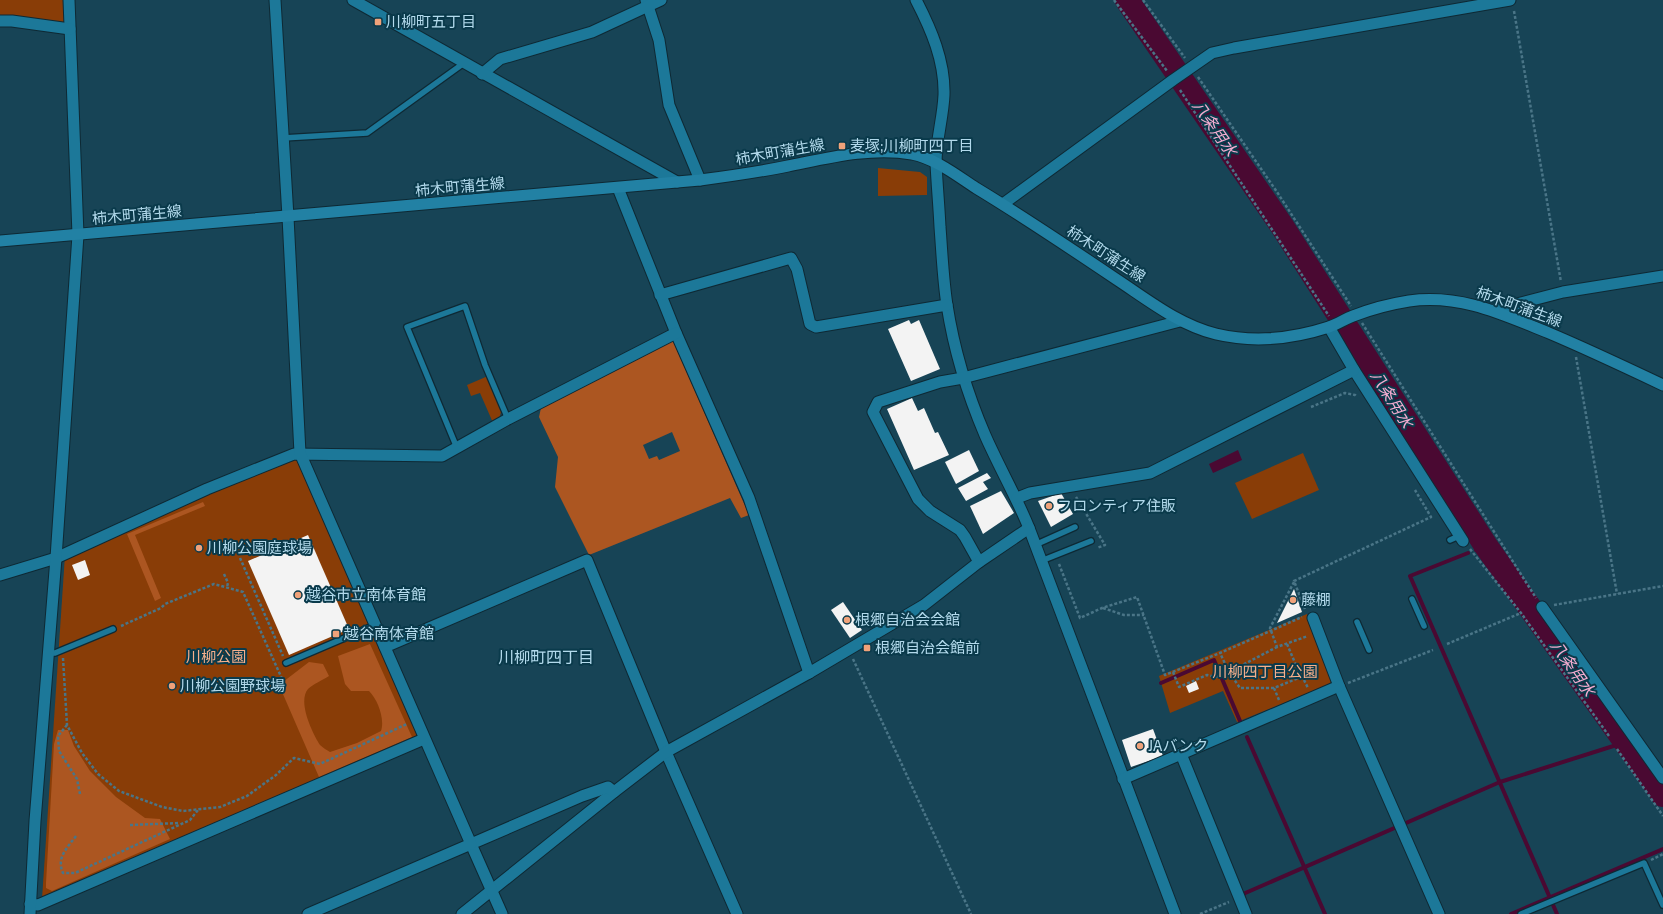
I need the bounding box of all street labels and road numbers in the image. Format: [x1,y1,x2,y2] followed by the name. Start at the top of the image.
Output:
[734,134,826,168] street label: 柿木町蒲生線
[414,173,506,199] street label: 柿木町蒲生線
[91,201,183,227] street label: 柿木町蒲生線
[1064,221,1149,285] street label: 柿木町蒲生線
[1474,282,1565,330] street label: 柿木町蒲生線

